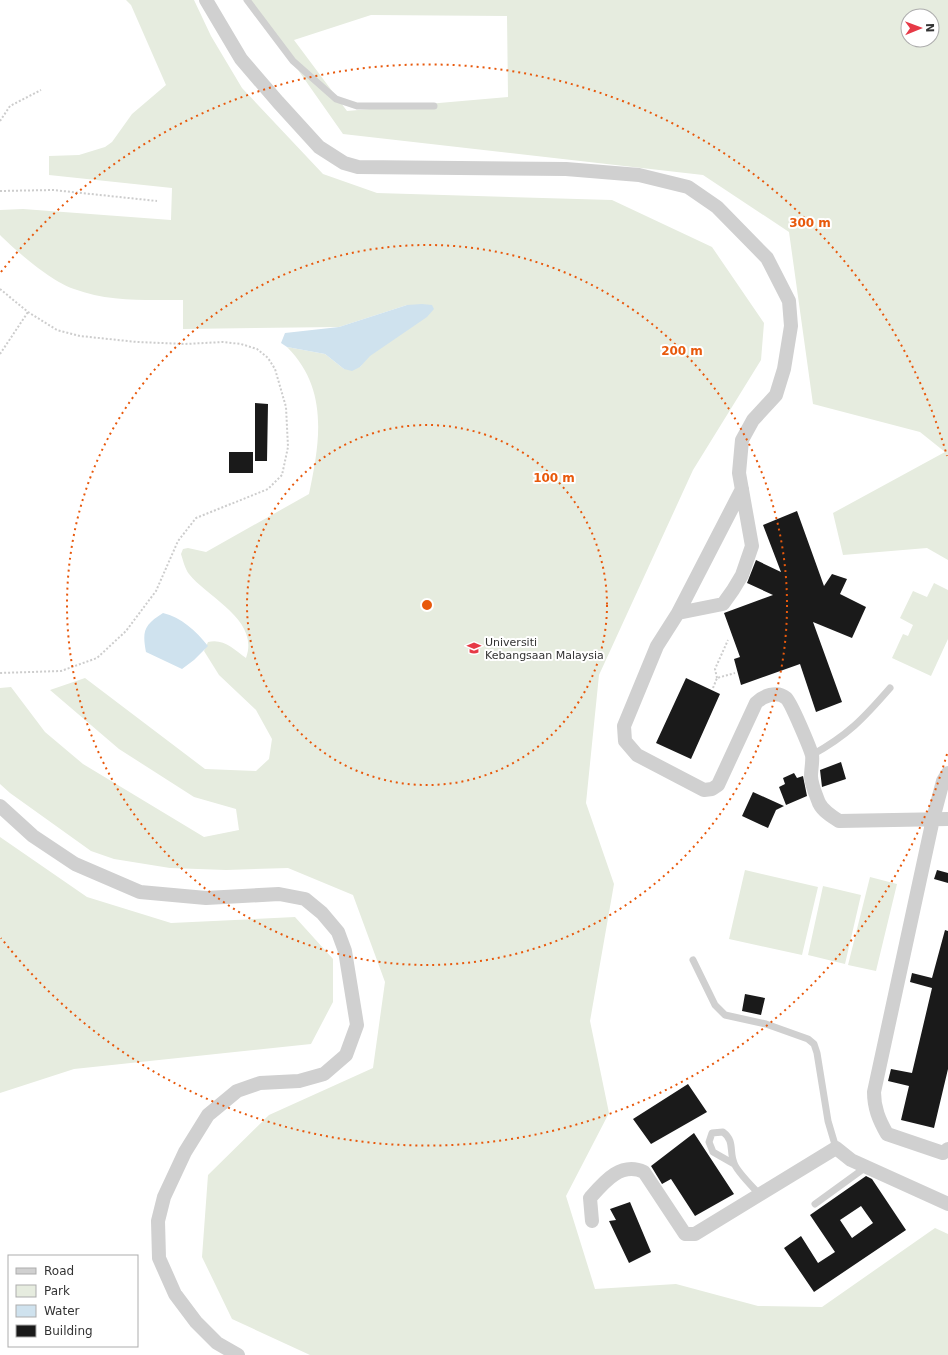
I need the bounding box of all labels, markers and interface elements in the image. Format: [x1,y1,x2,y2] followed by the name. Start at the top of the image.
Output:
[900,8,940,48] north arrow
[923,23,936,33] text: N
[789,216,831,230] text: 300 m
[661,344,703,358] text: 200 m
[533,471,575,485] text: 100 m
[420,598,434,612] centre of rings
[485,636,604,662] place label: Universiti Kebangsaan Malaysia
[466,640,482,656] school or university icon: Universiti Kebangsaan Malaysia
[8,1255,138,1347] legend
[44,1264,74,1278] text: Road
[44,1284,70,1298] text: Park
[44,1304,80,1318] text: Water
[44,1324,93,1338] text: Building

